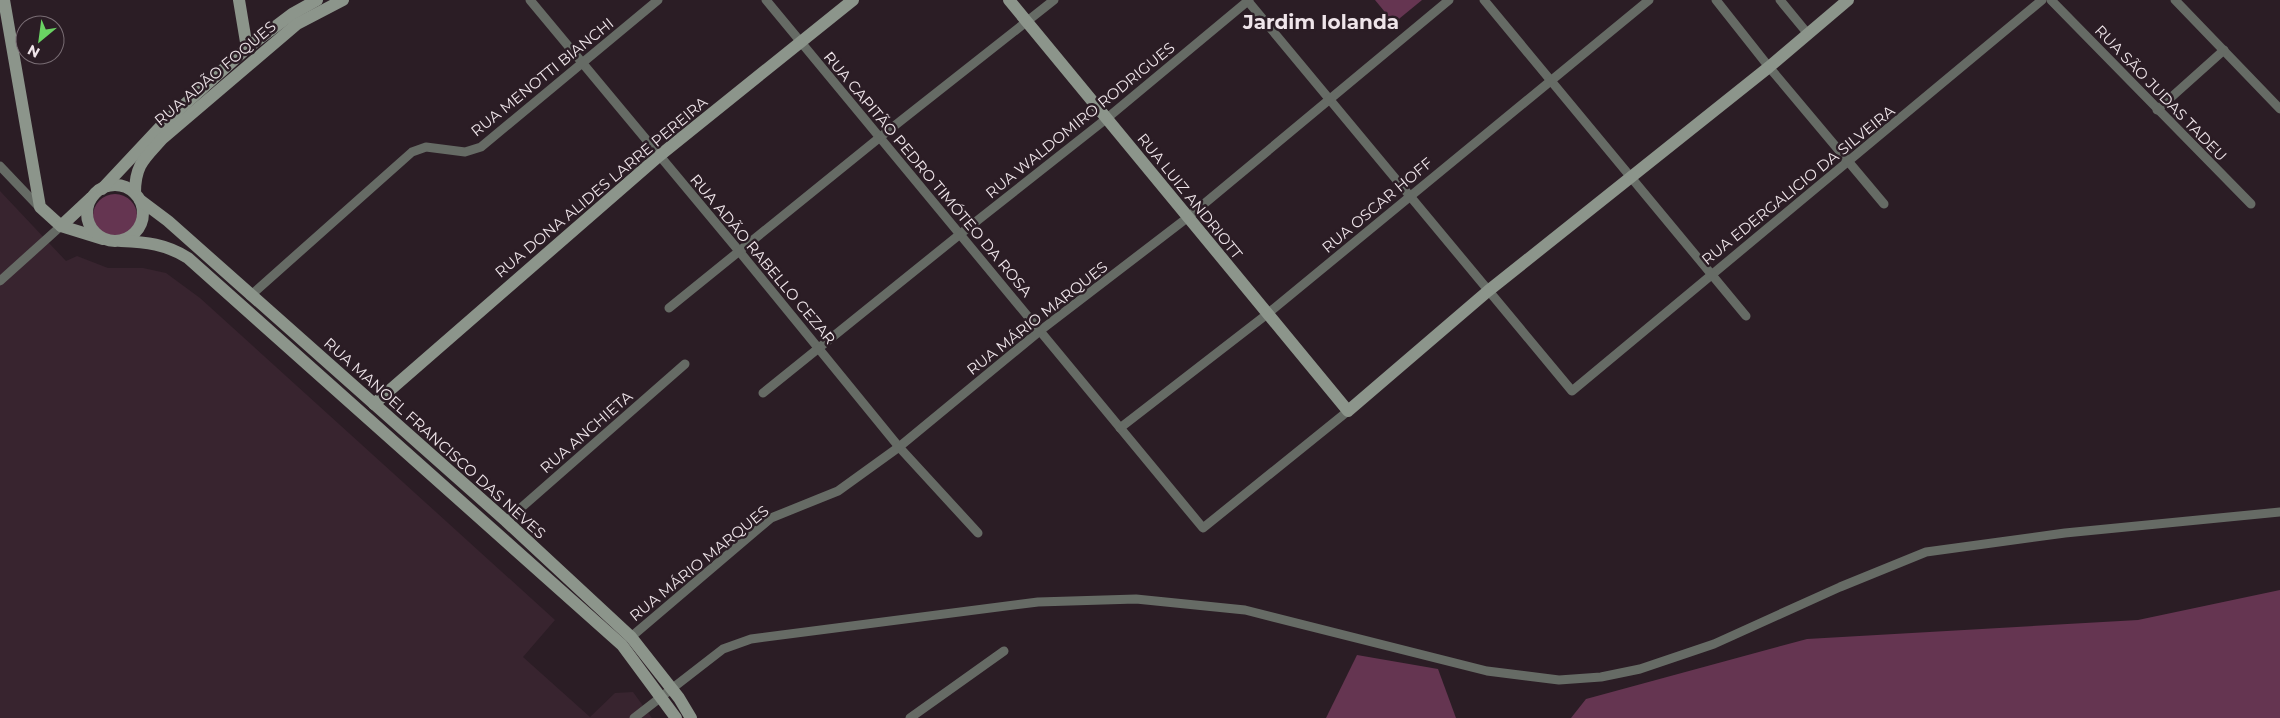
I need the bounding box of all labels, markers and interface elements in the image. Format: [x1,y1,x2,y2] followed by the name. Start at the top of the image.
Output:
[1242,10,1399,34] district label: Jardim Iolanda
[467,14,617,140] street label: RUA MENOTTI BIANCHI
[15,15,65,65] north arrow
[150,17,280,129] street label: RUA ADÃO FOQUES
[2091,21,2231,165] street label: RUA SÃO JUDAS TADEU
[982,38,1178,202] street label: RUA WALDOMIRO RODRIGUES
[24,41,43,62] text: N
[820,47,1036,301] street label: RUA CAPITÃO PEDRO TIMÓTEO DA ROSA
[491,92,711,282] street label: RUA DONA ALIDES LARRE PEREIRA
[1698,101,1899,269] street label: RUA EDERGALICIO DA SILVEIRA
[1133,129,1247,263] street label: RUA LUIZ ANDRIOTT
[1318,153,1436,257] street label: RUA OSCAR HOFF
[686,170,840,348] street label: RUA ADÃO RABELLO CEZAR
[963,257,1111,379] street label: RUA MÁRIO MARQUES
[320,333,550,543] street label: RUA MANOEL FRANCISCO DAS NEVES
[536,386,636,477] street label: RUA ANCHIETA
[625,501,773,625] street label: RUA MÁRIO MARQUES

